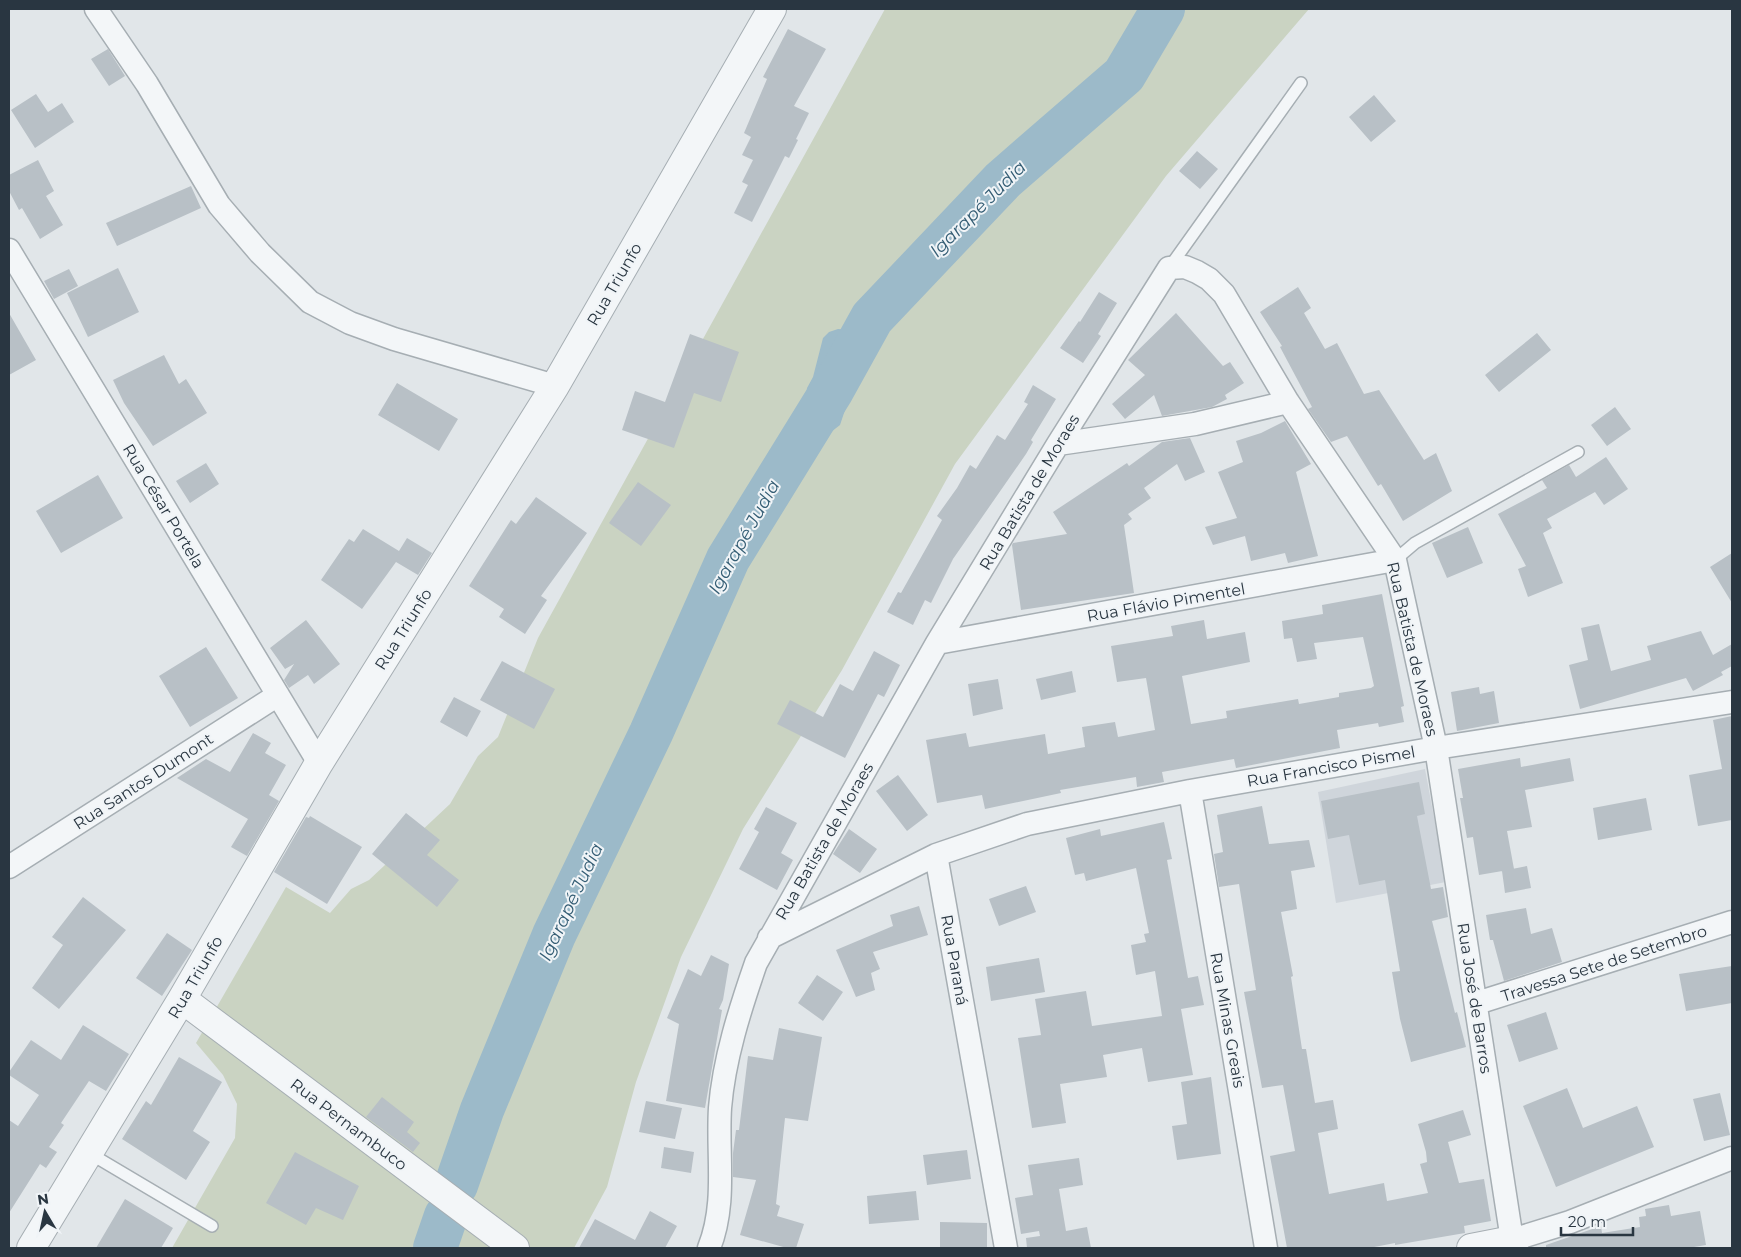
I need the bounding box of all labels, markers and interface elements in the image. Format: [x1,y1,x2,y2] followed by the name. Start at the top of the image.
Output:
[925,156,1031,262] water label: Igarapé Judia
[583,239,646,329] street label: Rua Triunfo
[975,411,1084,574] street label: Rua Batista de Moraes
[119,440,208,572] street label: Rua César Portela
[704,476,784,598] water label: Igarapé Judia
[1383,560,1442,738] street label: Rua Batista de Moraes
[1086,579,1247,626] street label: Rua Flávio Pimentel
[371,585,436,673] street label: Rua Triunfo
[70,729,217,834] street label: Rua Santos Dumont
[1245,742,1417,791] street label: Rua Francisco Pismel
[772,759,877,923] street label: Rua Batista de Moraes
[534,840,608,964] water label: Igarapé Judia
[937,913,972,1007] street label: Rua Paraná
[1453,921,1496,1075] street label: Rua José de Barros
[1499,921,1709,1006] street label: Travessa Sete de Setembro
[164,932,227,1022] street label: Rua Triunfo
[1206,951,1249,1090] street label: Rua Minas Greais
[287,1074,411,1174] street label: Rua Pernambuco
[20,1187,70,1237] north arrow
[36,1189,50,1209] text: N
[1561,1204,1634,1236] scale bar
[1568,1212,1606,1231] text: 20 m

